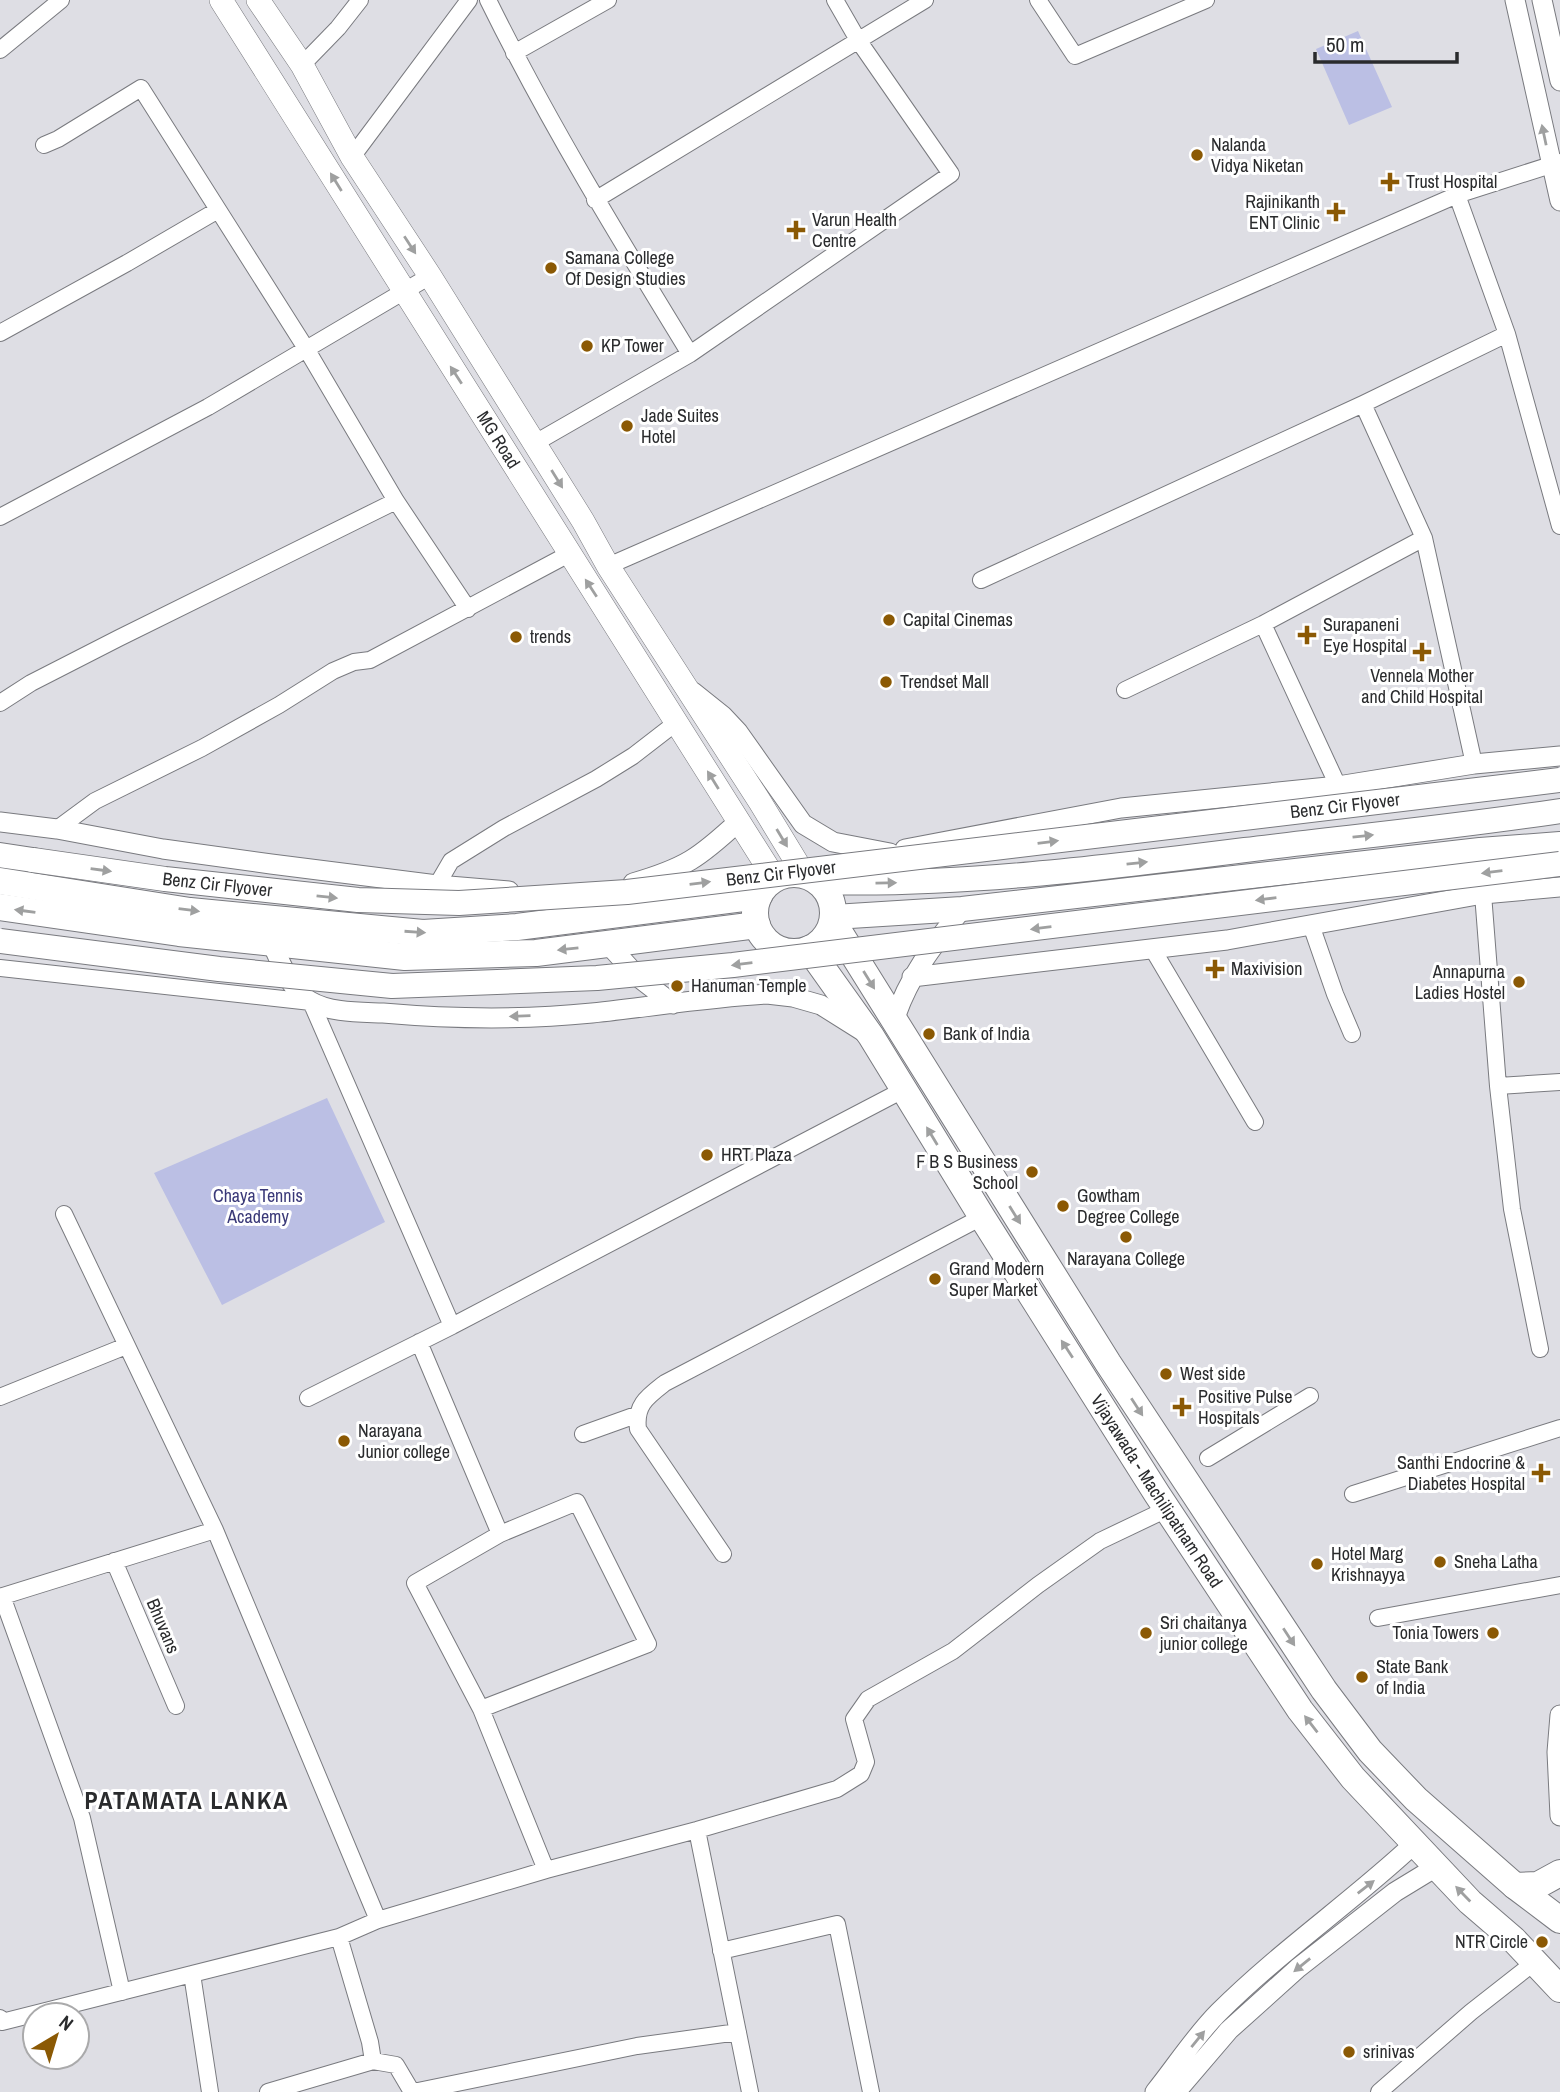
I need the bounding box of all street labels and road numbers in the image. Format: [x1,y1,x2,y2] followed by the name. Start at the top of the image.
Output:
[471,406,526,473] street label: MG Road
[1289,786,1401,824] street label: Benz Cir Flyover
[725,854,837,892] street label: Benz Cir Flyover
[161,866,274,903] street label: Benz Cir Flyover
[1085,1389,1229,1592] street label: Vijayawada - Machilipatnam Road
[141,1594,186,1657] street label: Bhuvans

